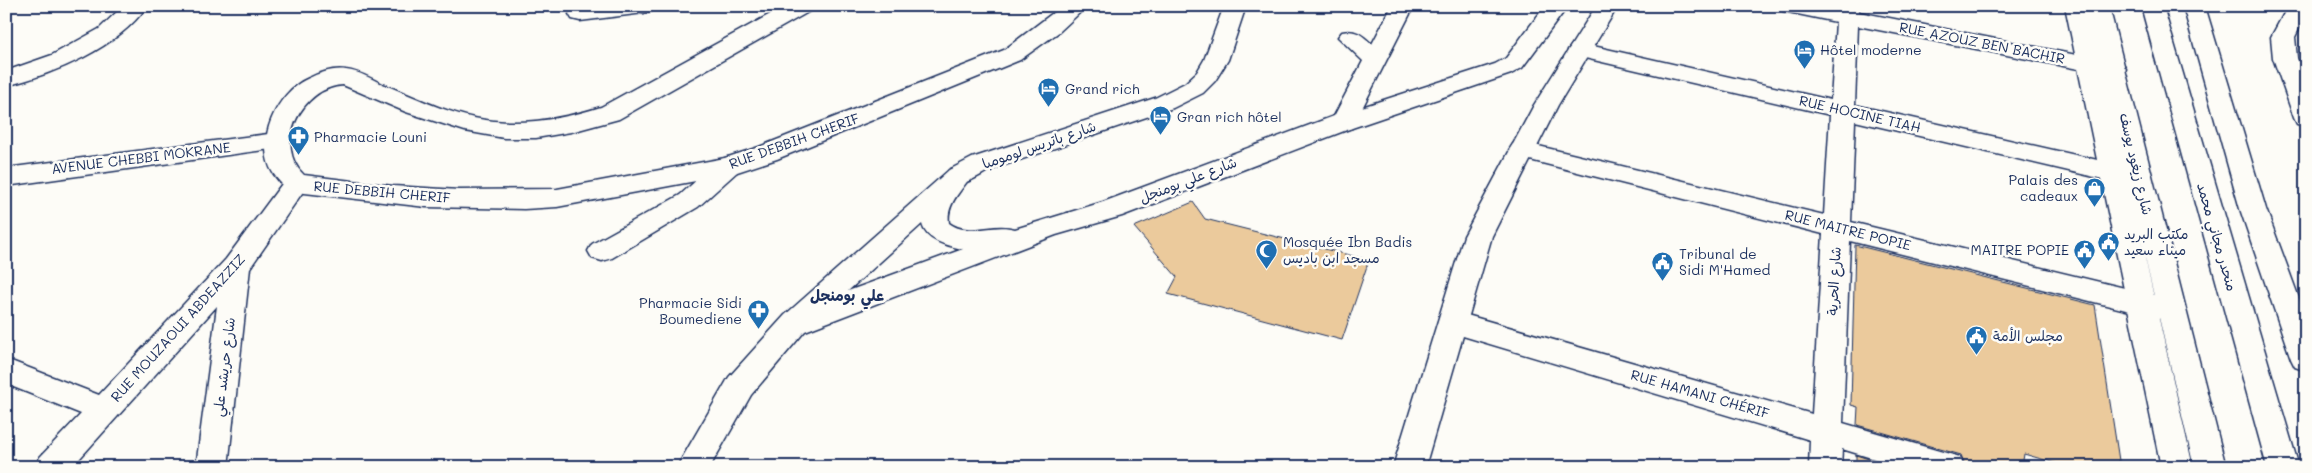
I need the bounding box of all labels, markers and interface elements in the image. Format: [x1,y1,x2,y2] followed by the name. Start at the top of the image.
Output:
[1898,17,2067,68] street label: RUE AZOUZ BEN BACHIR
[1792,38,1816,69] hotel icon: Hôtel moderne
[1820,40,1922,59] place label: Hôtel moderne
[1037,77,1061,108] hotel icon: Grand rich
[1065,79,1140,98] place label: Grand rich
[1797,90,1923,137] street label: RUE HOCINE TIAH
[1149,105,1173,136] hotel icon: Gran rich hôtel
[1177,107,1282,126] place label: Gran rich hôtel
[726,108,862,173] street label: RUE DEBBIH CHERIF
[2115,111,2157,217] street label: شارع زيغود يوسف
[979,116,1099,174] street label: شارع باتريس لومومبا
[286,125,310,156] pharmacy icon: Pharmacie Louni
[314,127,427,146] place label: Pharmacie Louni
[50,137,232,178] street label: AVENUE CHEBBI MOKRANE
[1136,152,1241,211] street label: شارع علي بومنجل
[2009,170,2078,205] place label: Palais des cadeaux
[313,176,451,207] street label: RUE DEBBIH CHERIF
[2082,176,2106,207] shop icon: Palais des cadeaux
[2189,180,2242,294] street label: منحدر مجاني محمد
[1783,205,1913,254] street label: RUE MAITRE POPIE
[2124,224,2188,259] place label: مكتب البريد ميناء سعيد
[2096,230,2120,261] public building icon: مكتب البريد ميناء سعيد
[1283,232,1412,267] place label: Mosquée Ibn Badis مسجد ابن باديس
[1255,238,1279,269] mosque icon: Mosquée Ibn Badis مسجد ابن باديس
[2073,238,2097,269] public building icon: MAITRE POPIE
[1970,240,2069,259] place label: MAITRE POPIE
[1679,244,1771,279] place label: Tribunal de Sidi M'Hamed
[1822,246,1846,316] street label: شارع الحرية
[106,250,249,406] street label: RUE MOUZAOUI ABDEAZZIZ
[1651,250,1675,281] public building icon: Tribunal de Sidi M'Hamed
[810,285,884,310] district label: علي بومنجل
[639,293,742,328] place label: Pharmacie Sidi Boumediene
[746,299,770,330] pharmacy icon: Pharmacie Sidi Boumediene
[208,316,243,418] street label: شارع حريشد علي
[1965,324,1989,355] public building icon: مجلس الأمة
[1993,326,2063,345] place label: مجلس الأمة
[1629,365,1772,422] street label: RUE HAMANI CHÉRIF

